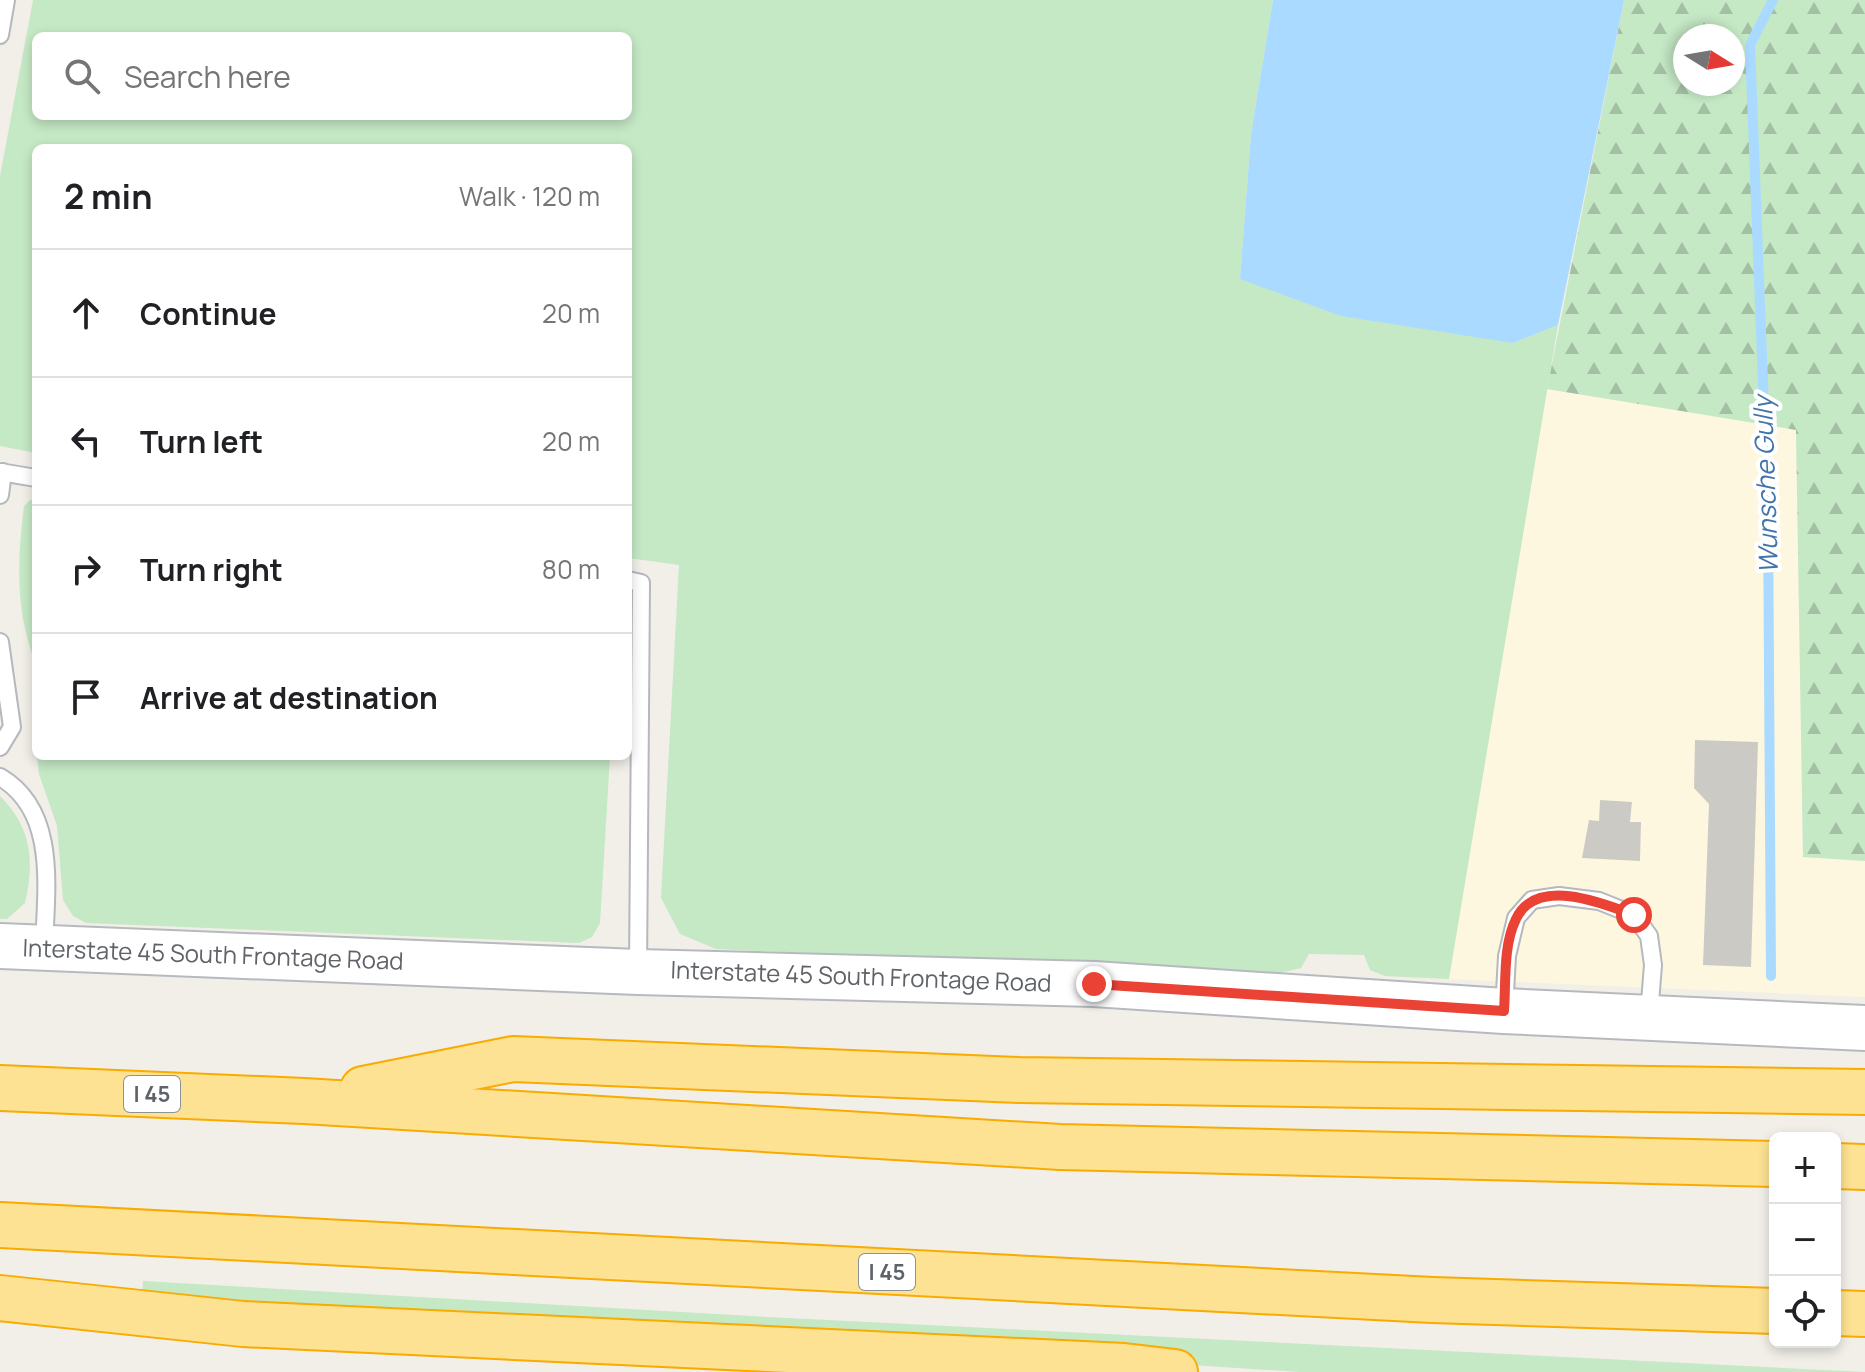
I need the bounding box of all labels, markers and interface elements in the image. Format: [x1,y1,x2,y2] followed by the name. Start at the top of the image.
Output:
[1673,24,1745,96] north arrow
[32,32,632,120] search box
[60,54,104,98] icon: search
[124,56,291,97] text: Search here
[64,173,152,219] text: 2 min
[459,178,600,214] text: Walk · 120 m
[64,291,108,335] icon: ahead
[140,293,276,334] text: Continue
[542,295,600,331] text: 20 m
[1744,392,1786,575] water label: Wunsche Gully
[64,419,108,463] icon: left
[140,421,263,462] text: Turn left
[542,423,600,459] text: 20 m
[64,547,108,591] icon: right
[140,549,283,590] text: Turn right
[542,551,600,587] text: 80 m
[64,675,108,719] icon: arrive
[140,677,438,718] text: Arrive at destination
[1616,897,1652,933] route start
[22,930,404,977] street label: Interstate 45 South Frontage Road
[670,952,1052,999] street label: Interstate 45 South Frontage Road
[1076,966,1112,1002] route end
[124,1076,180,1112] road number: I 45
[1769,1132,1841,1348] map controls
[1769,1132,1841,1204] button: +
[1769,1204,1841,1276] button: −
[859,1254,915,1290] road number: I 45
[1769,1276,1841,1348] button: locate

